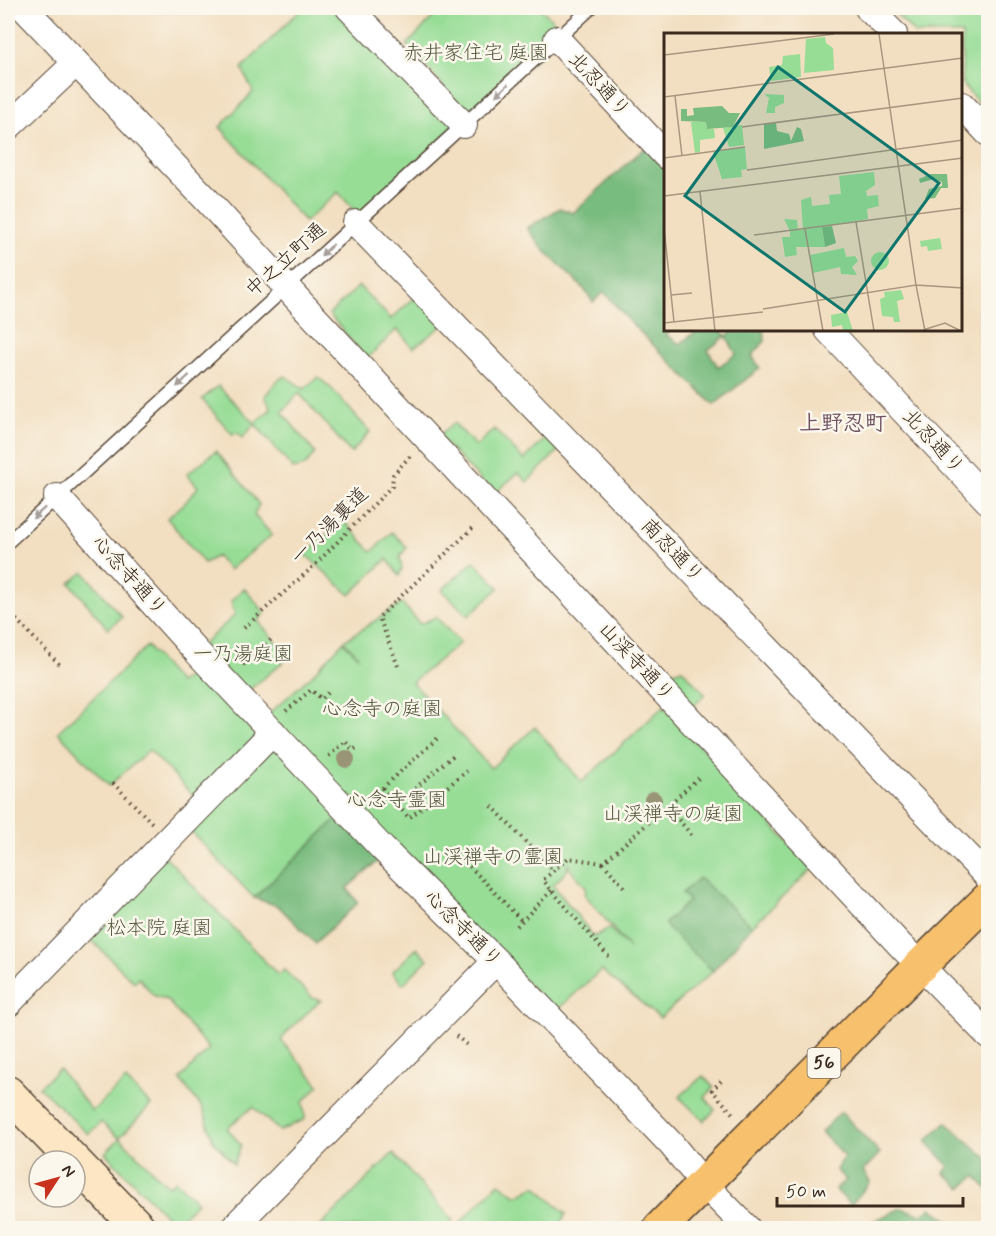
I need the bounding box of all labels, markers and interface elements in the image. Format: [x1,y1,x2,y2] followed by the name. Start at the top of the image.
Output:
[664,33,963,332] inset map
[403,40,549,67] park label: 赤井家住宅 庭園
[562,47,636,123] street label: 北忍通り
[495,83,510,96] one-way arrow
[240,217,332,303] street label: 中之立町通
[320,243,335,256] one-way arrow
[176,374,191,387] one-way arrow
[896,404,970,480] street label: 北忍通り
[799,410,887,438] district label: 上野忍町
[285,481,375,571] street label: 一乃湯裏道
[32,506,47,520] one-way arrow
[635,513,709,589] street label: 南忍通り
[86,530,172,622] street label: 心念寺通り
[592,616,680,708] street label: 山渓寺通り
[193,641,293,668] park label: 一乃湯庭園
[322,696,442,723] park label: 心念寺の庭園
[347,787,447,814] park label: 心念寺霊園
[603,801,743,828] park label: 山渓禅寺の庭園
[423,844,563,871] park label: 山渓禅寺の霊園
[418,884,508,974] street label: 心念寺通り
[106,915,212,942] park label: 松本院 庭園
[808,1048,840,1078] road number: 56
[27,1149,87,1209] north arrow
[56,1161,80,1182] text: N
[777,1170,963,1208] scale bar
[786,1180,826,1204] text: 50 m

